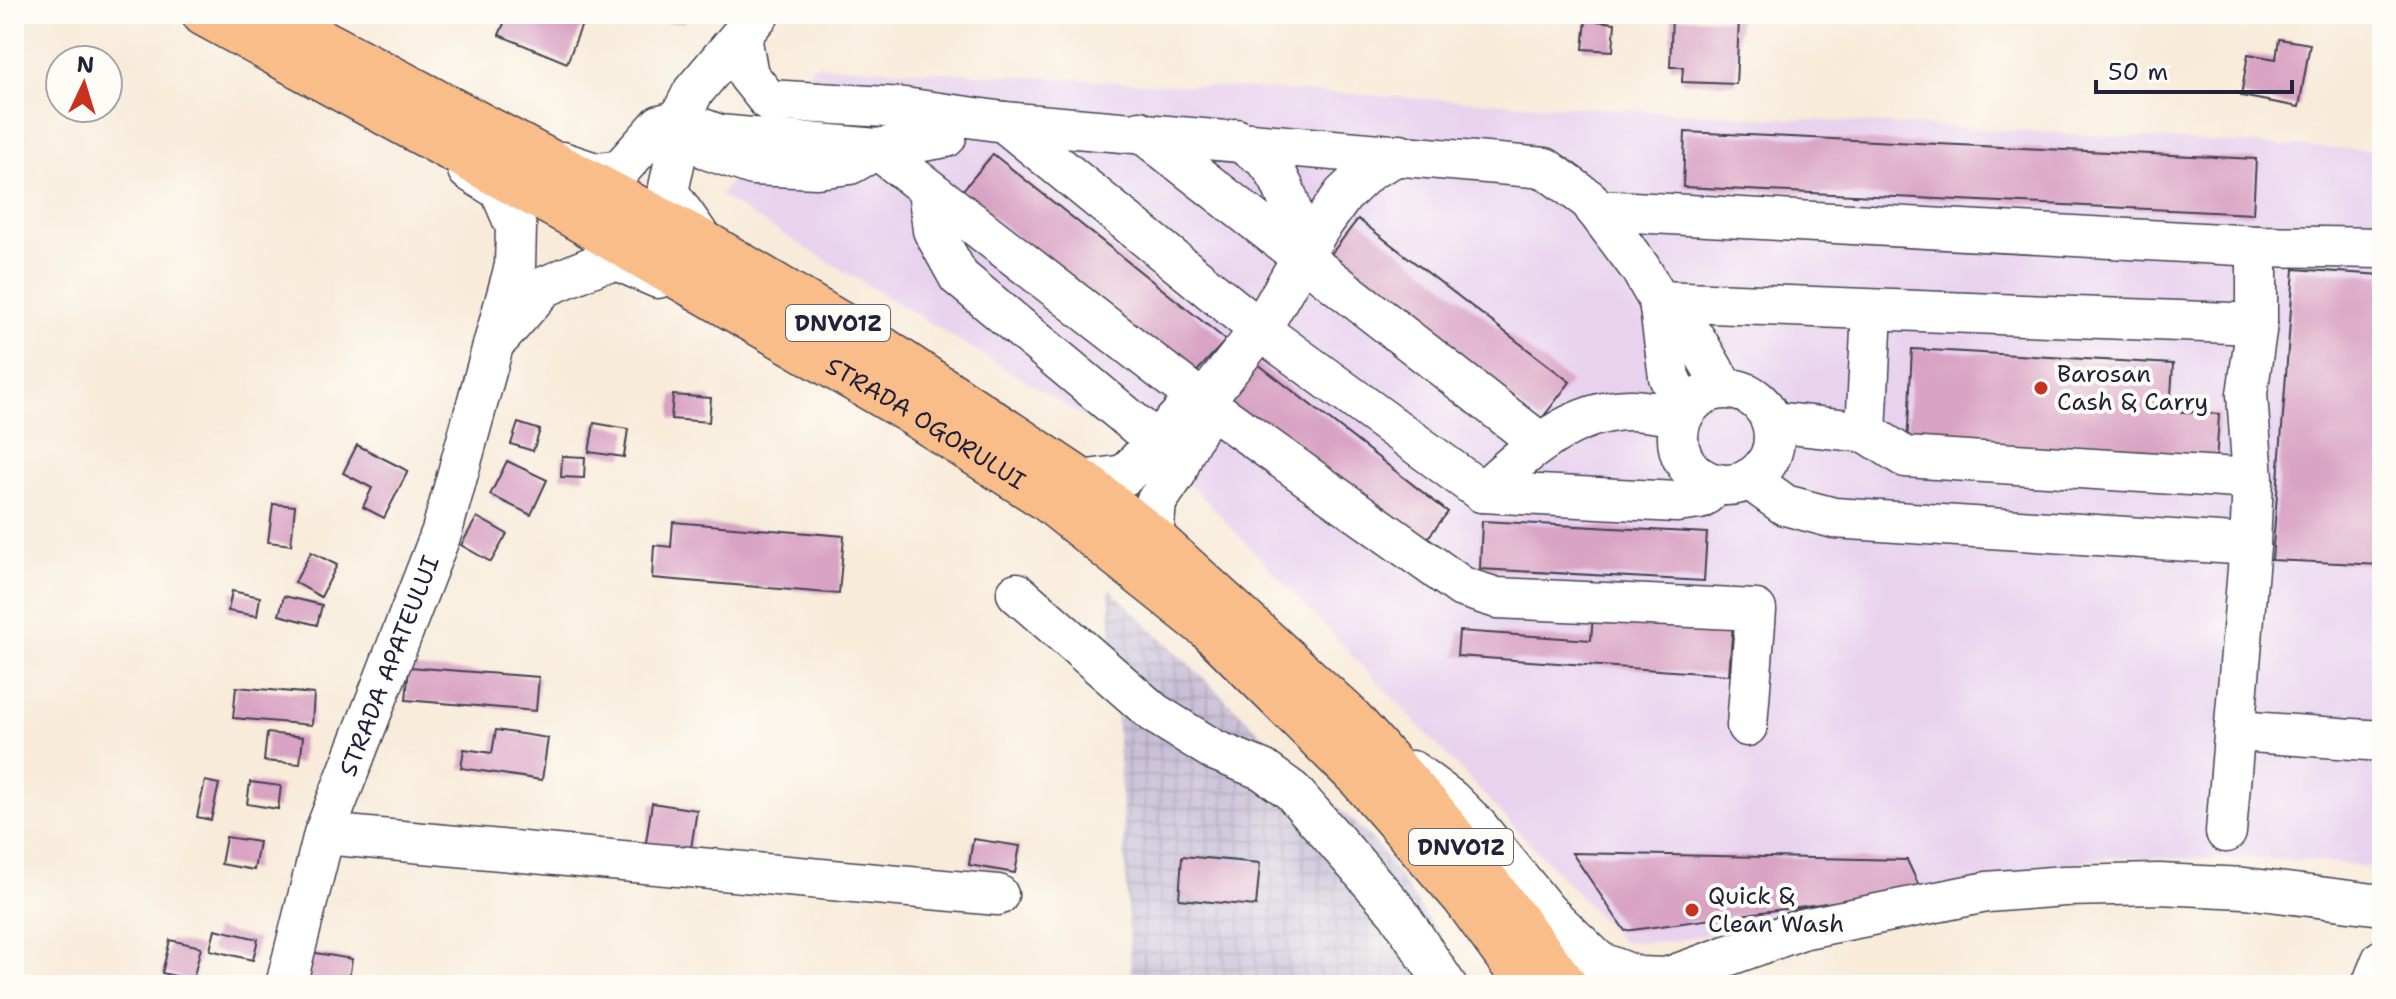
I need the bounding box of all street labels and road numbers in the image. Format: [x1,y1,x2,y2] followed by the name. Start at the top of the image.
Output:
[786,305,890,341] road number: DNVO1Z
[820,350,1032,497] street label: STRADA OGORULUI
[332,551,447,781] street label: STRADA APATEULUI
[1409,829,1513,865] road number: DNVO1Z

